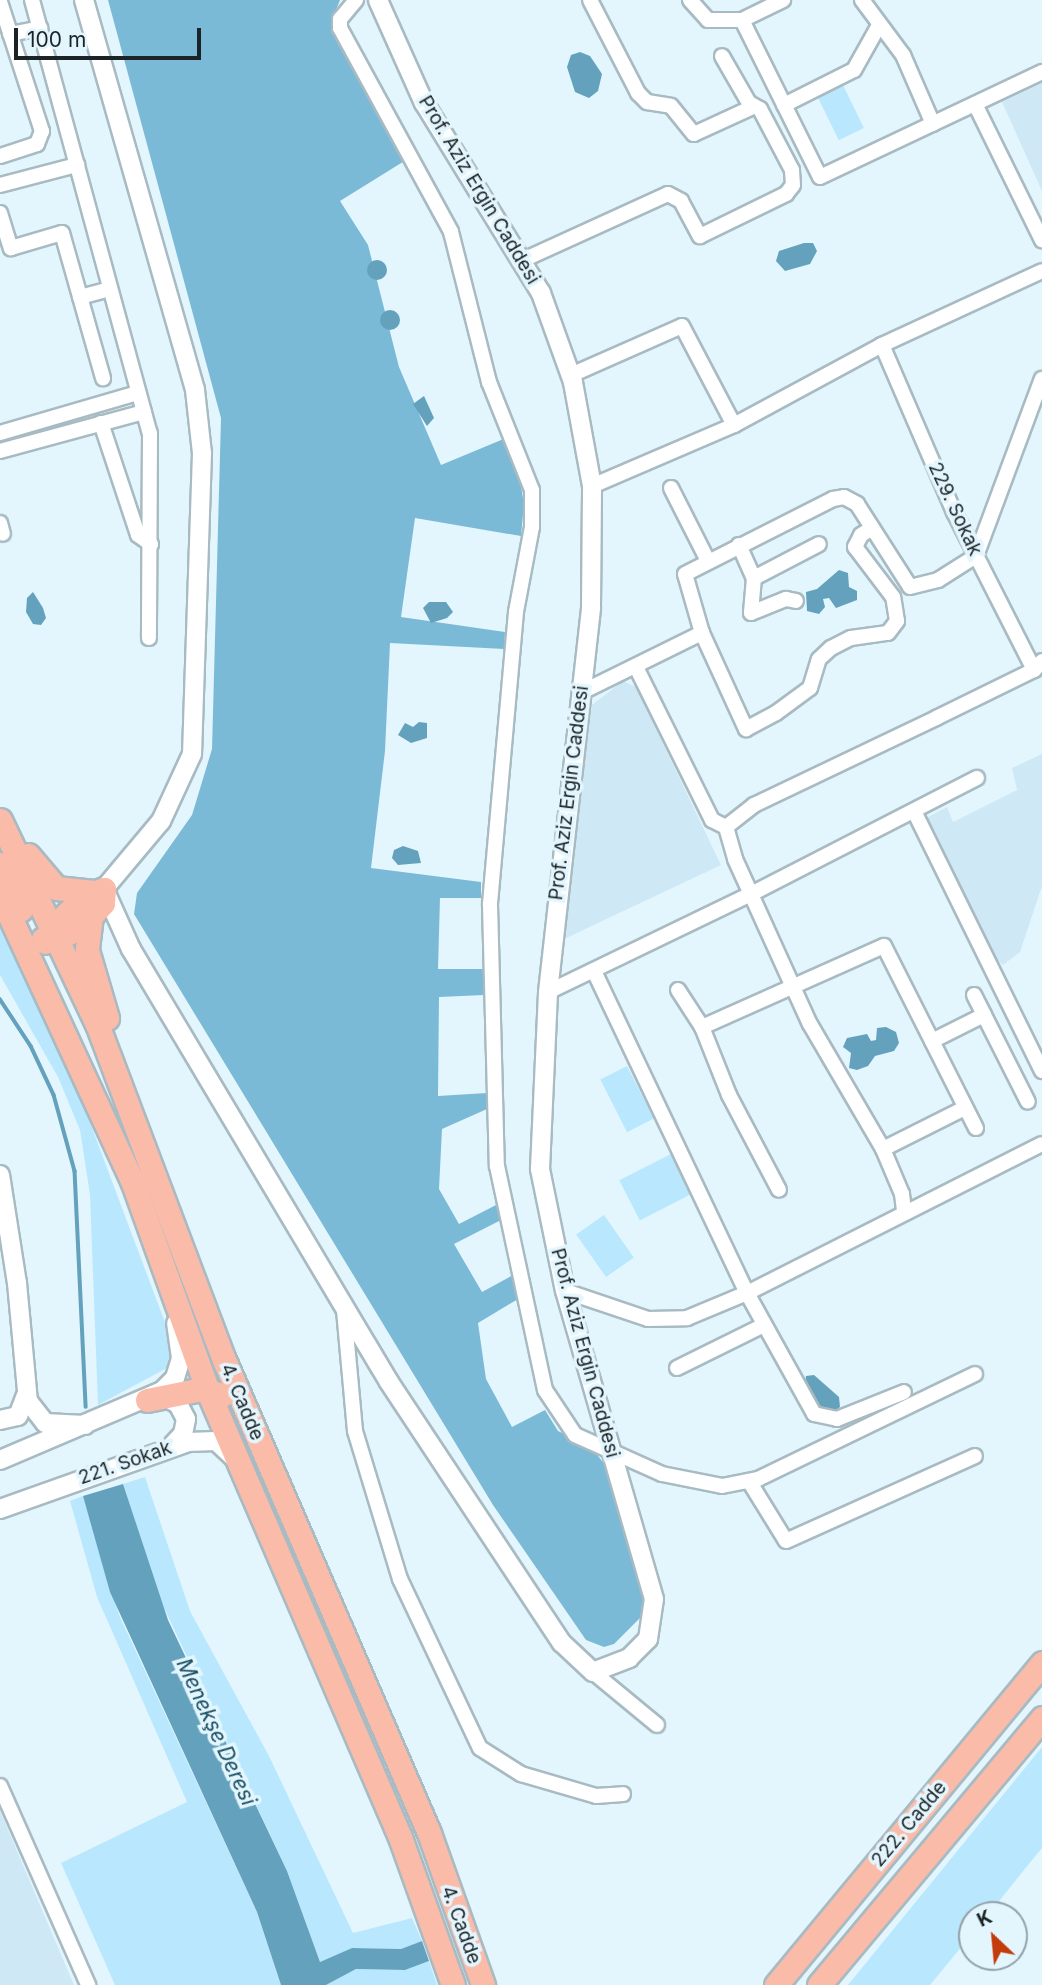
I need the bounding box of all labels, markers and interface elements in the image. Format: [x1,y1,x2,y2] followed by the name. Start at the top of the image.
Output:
[18,14,205,58] scale bar
[27,27,86,52] text: 100 m
[414,92,544,288] street label: Prof. Aziz Ergin Caddesi
[923,459,987,559] street label: 229. Sokak
[545,685,593,901] street label: Prof. Aziz Ergin Caddesi
[546,1246,624,1460] street label: Prof. Aziz Ergin Caddesi
[216,1360,268,1444] street label: 4. Cadde
[76,1436,174,1490] street label: 221. Sokak
[171,1655,261,1809] water label: Menekşe Deresi
[867,1777,951,1871] street label: 222. Cadde
[436,1883,486,1967] street label: 4. Cadde
[958,1901,1028,1971] north arrow
[973,1905,996,1932] text: K

